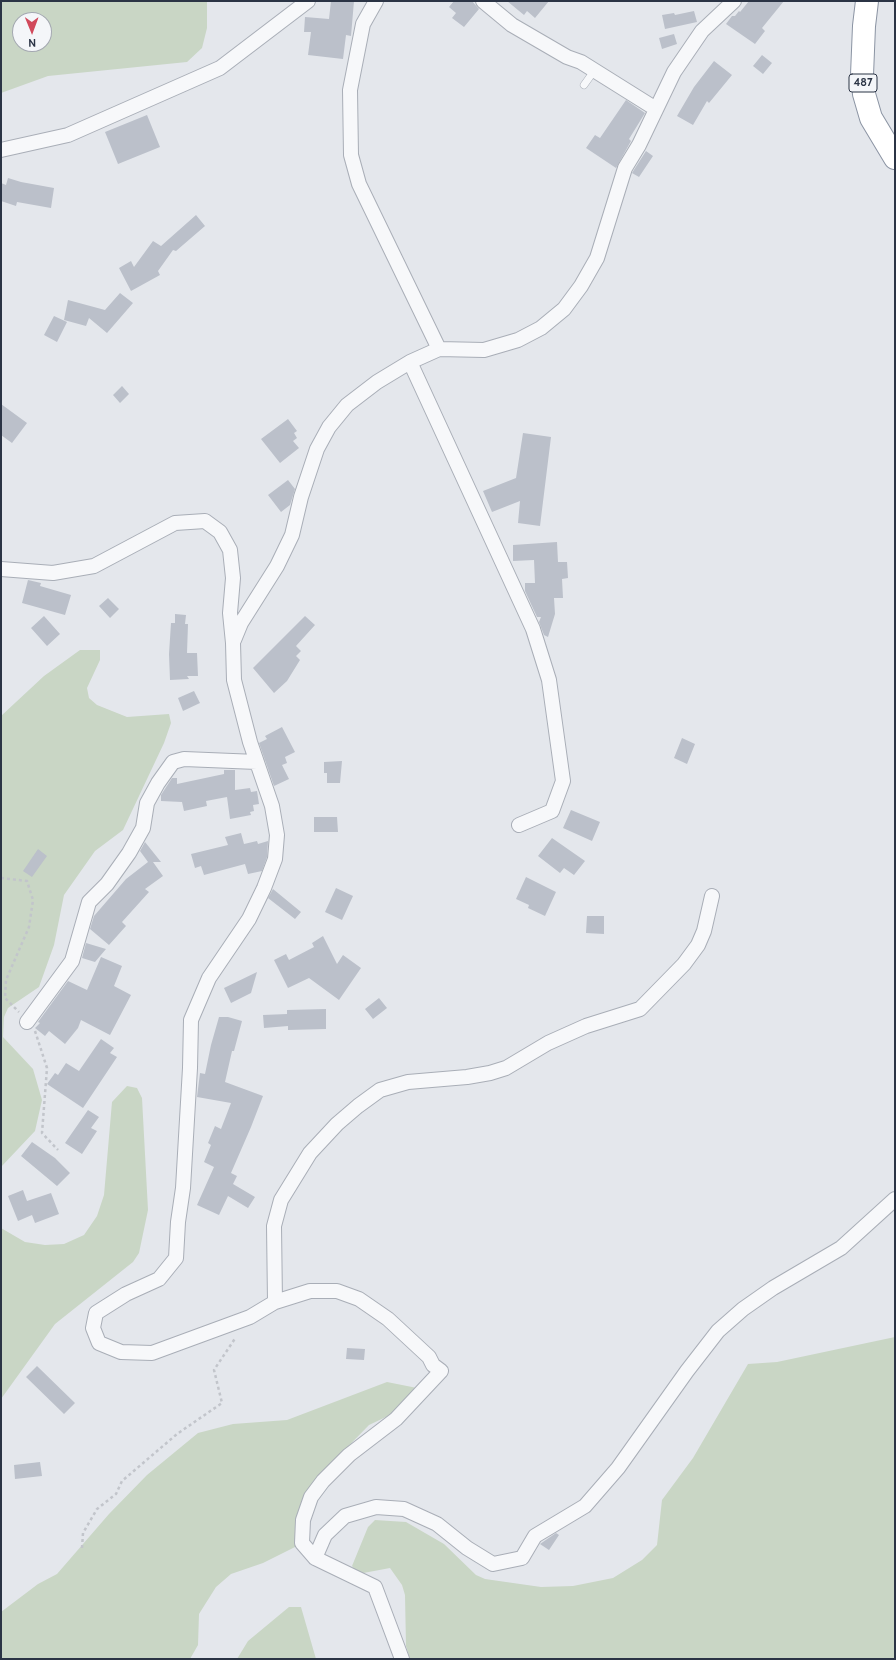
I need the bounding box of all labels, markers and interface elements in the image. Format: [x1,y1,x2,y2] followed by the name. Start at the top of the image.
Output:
[12,12,52,52] north arrow
[28,36,36,50] text: N
[849,74,877,92] road number: 487

